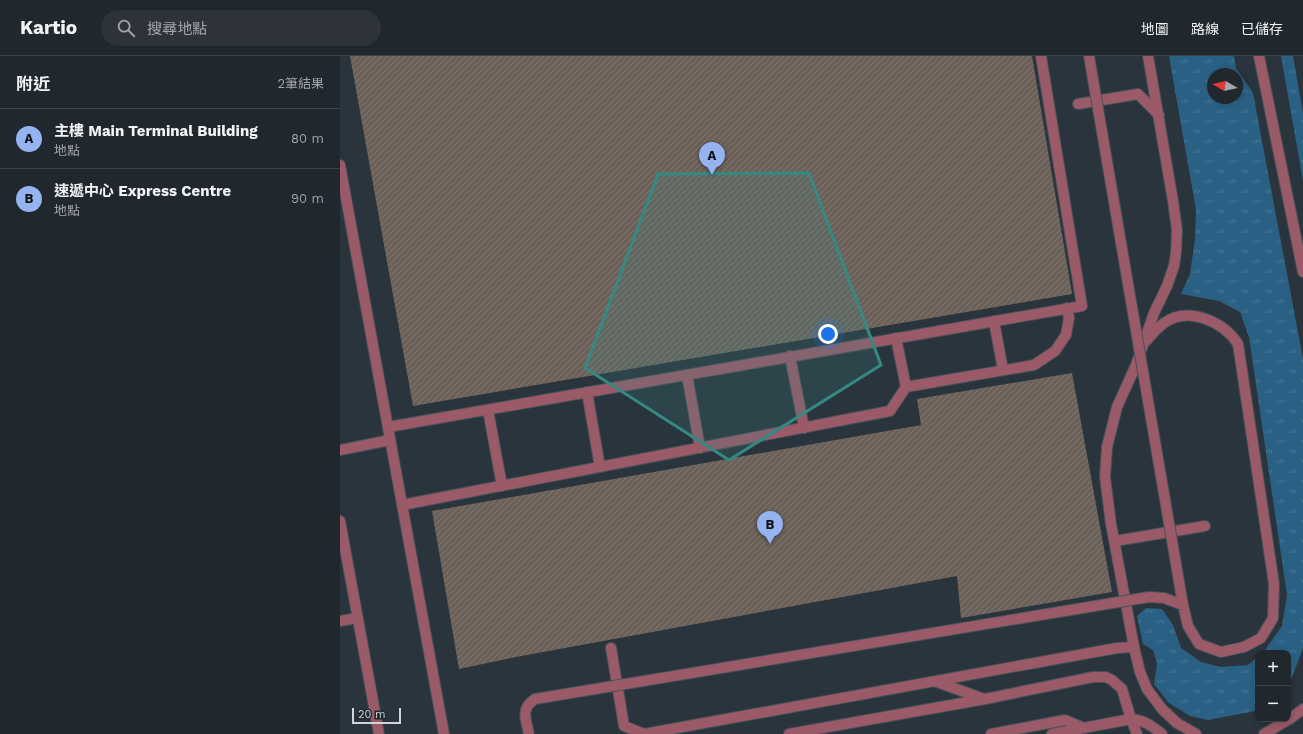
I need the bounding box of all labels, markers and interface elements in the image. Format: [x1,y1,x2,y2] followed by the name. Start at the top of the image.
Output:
[101,10,381,46] search box
[20,16,77,39] text: Kartio
[115,17,137,39] icon: search
[147,20,207,38] text: 搜尋地點
[1141,21,1169,37] text: 地圖
[1191,21,1219,37] text: 路線
[1241,21,1283,37] text: 已儲存
[1207,68,1243,104] north arrow
[16,74,50,94] text: 附近
[277,76,324,91] text: 2筆結果
[54,122,258,140] text: 主樓 Main Terminal Building
[25,131,33,146] text: A
[291,131,324,146] text: 80 m
[699,142,725,175] pin: A
[54,143,80,158] text: 地點
[54,182,231,200] text: 速遞中心 Express Centre
[25,191,33,206] text: B
[291,191,324,206] text: 90 m
[54,203,80,218] text: 地點
[818,324,838,344] your location
[757,511,783,544] pin: B
[1255,650,1291,722] map controls
[1255,650,1291,686] button: +
[1255,686,1291,722] button: −
[352,706,401,725] scale bar
[358,708,386,721] text: 20 m

